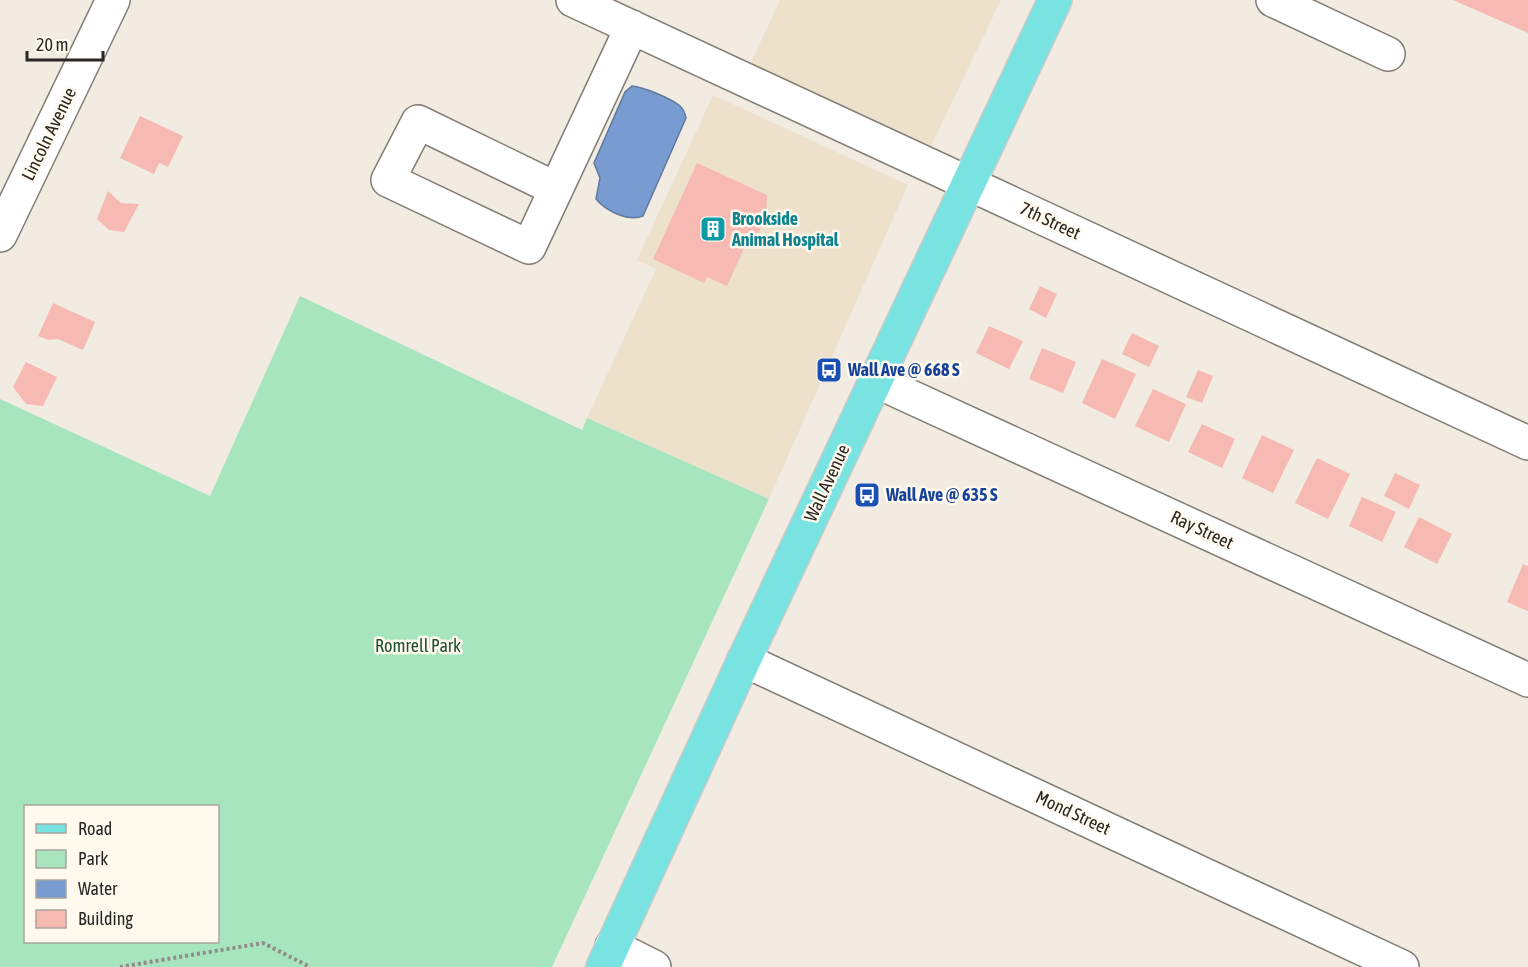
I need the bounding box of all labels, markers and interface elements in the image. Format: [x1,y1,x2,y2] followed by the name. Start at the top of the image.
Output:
[27,24,104,62] scale bar
[36,34,68,55] text: 20 m
[17,84,80,184] street label: Lincoln Avenue
[1017,197,1084,244] street label: 7th Street
[731,208,839,250] place label: Brookside Animal Hospital
[698,214,728,244] building icon: Brookside Animal Hospital
[814,355,844,385] bus stop icon: Wall Ave @ 668 S
[847,359,960,380] place label: Wall Ave @ 668 S
[800,441,854,525] street label: Wall Avenue
[852,480,882,510] bus stop icon: Wall Ave @ 635 S
[885,484,998,505] place label: Wall Ave @ 635 S
[1168,506,1237,553] street label: Ray Street
[375,635,461,656] park label: Romrell Park
[1033,786,1114,839] street label: Mond Street
[24,805,219,943] legend
[78,818,112,839] text: Road
[78,848,108,869] text: Park
[78,878,118,899] text: Water
[78,908,133,929] text: Building

